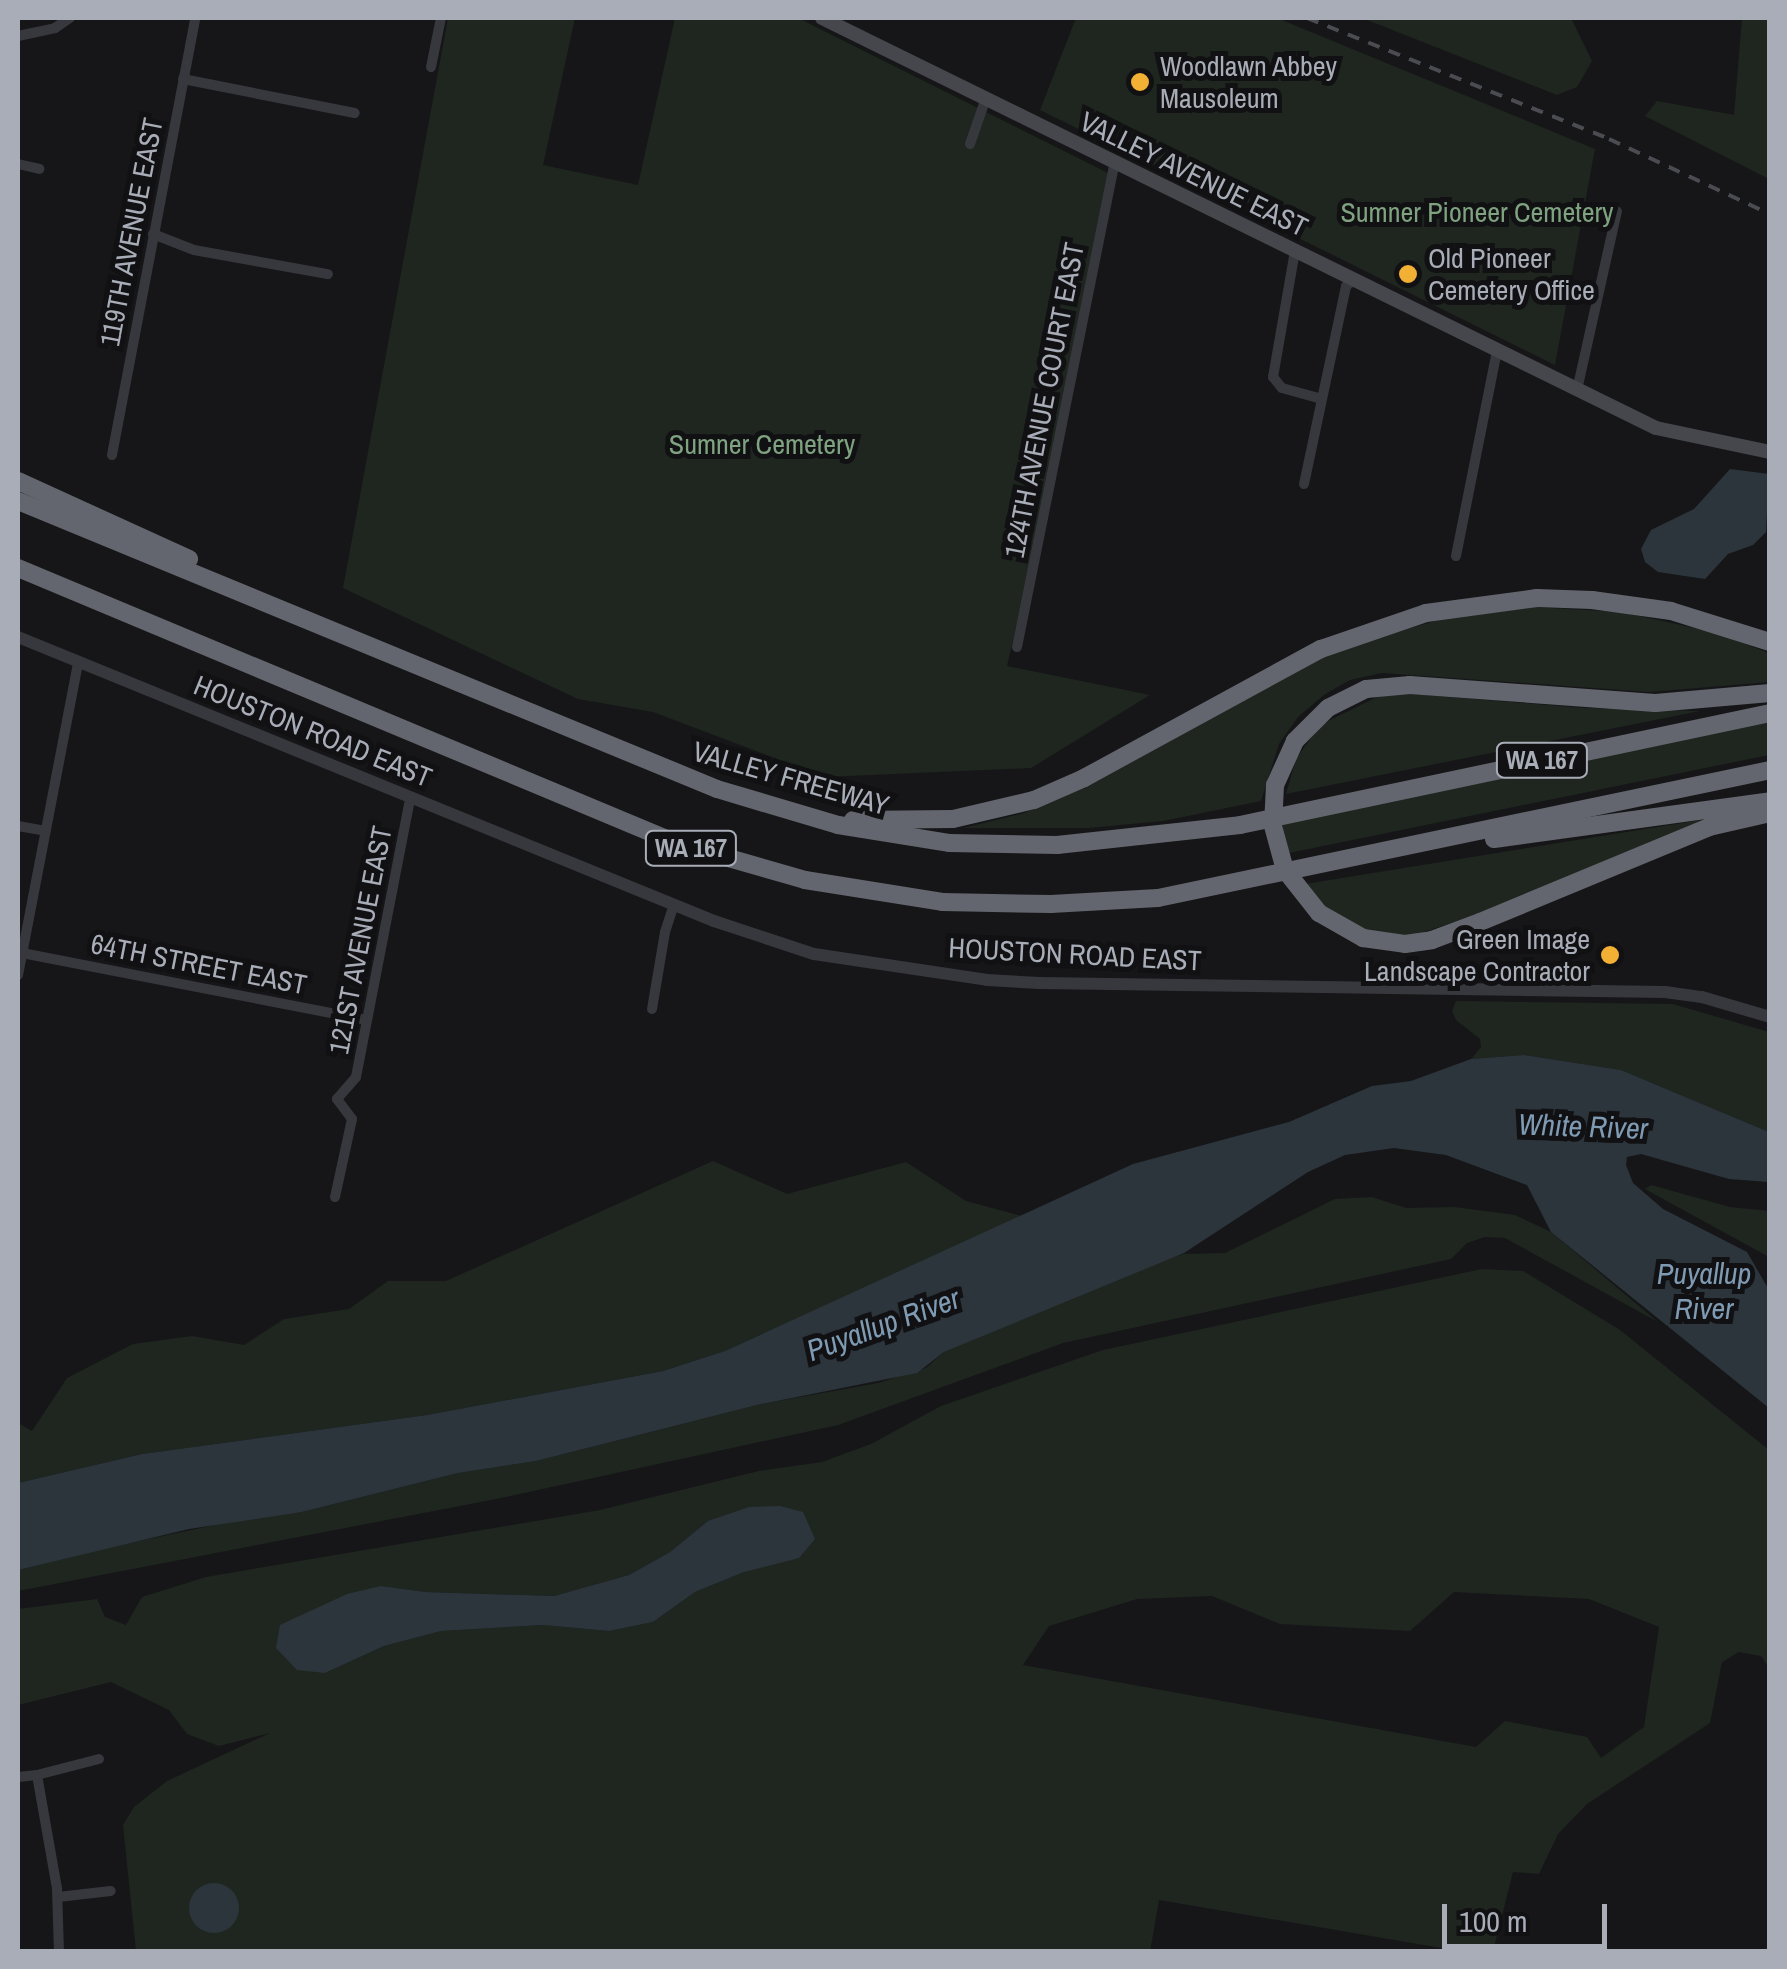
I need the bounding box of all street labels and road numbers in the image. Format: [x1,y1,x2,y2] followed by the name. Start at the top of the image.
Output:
[1074,104,1314,244] street label: VALLEY AVENUE EAST
[92,115,170,349] street label: 119TH AVENUE EAST
[997,239,1091,561] street label: 124TH AVENUE COURT EAST
[189,668,437,794] street label: HOUSTON ROAD EAST
[689,734,893,822] street label: VALLEY FREEWAY
[1494,740,1590,780] road number: WA 167
[321,822,399,1058] street label: 121ST AVENUE EAST
[644,828,738,868] road number: WA 167
[88,927,310,1001] street label: 64TH STREET EAST
[948,931,1202,977] street label: HOUSTON ROAD EAST

